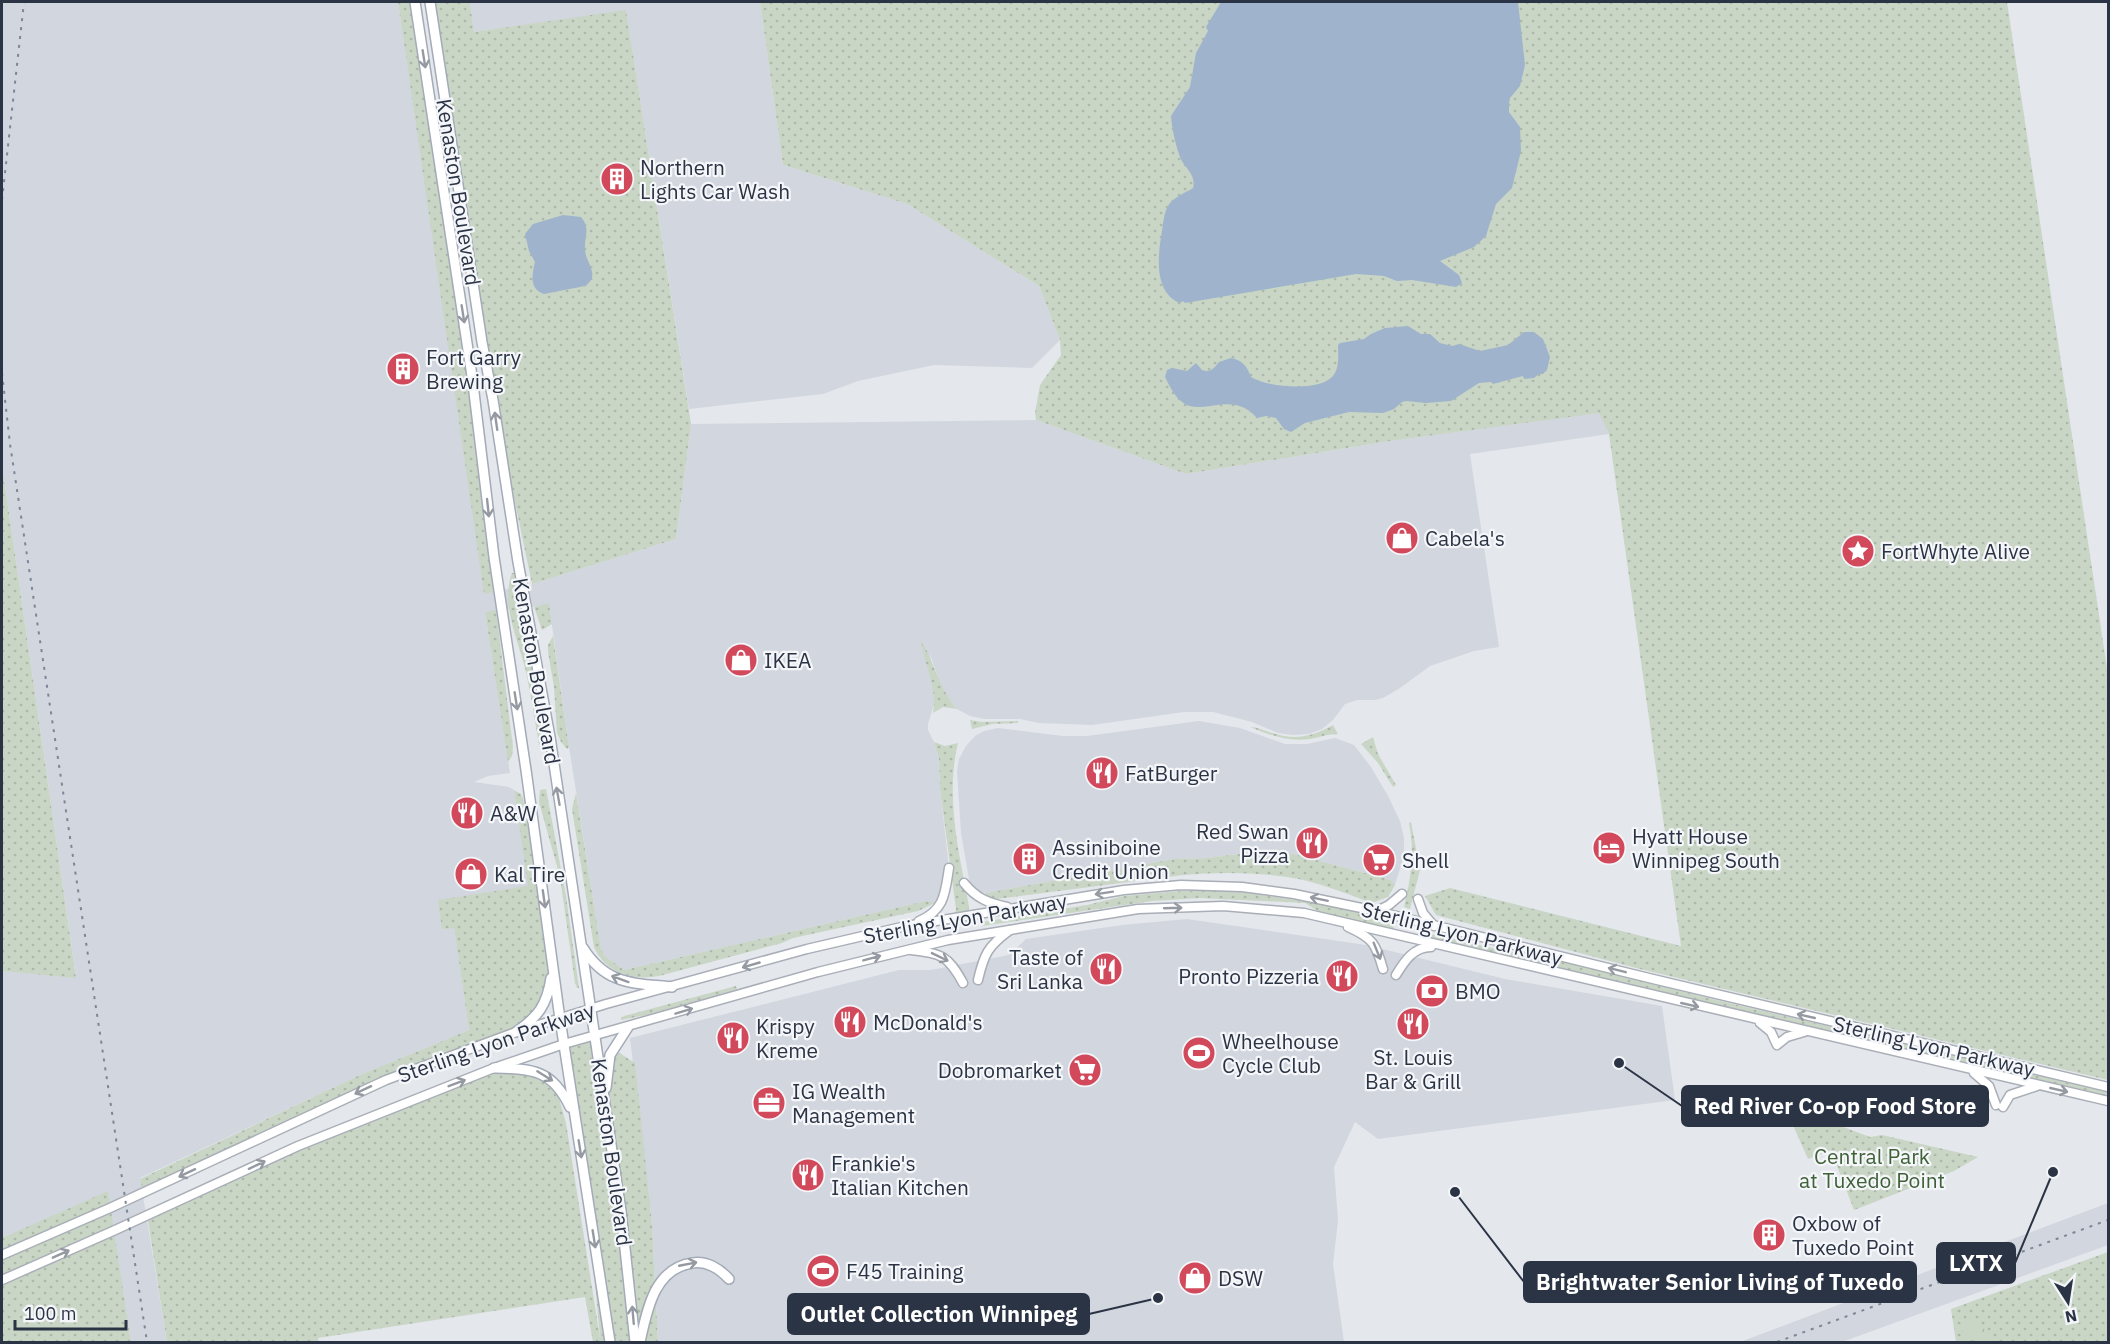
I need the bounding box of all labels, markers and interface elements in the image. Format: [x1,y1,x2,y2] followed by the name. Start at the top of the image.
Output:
[418,49,429,69] one-way arrow
[430,96,488,288] street label: Kenaston Boulevard
[640,153,790,205] place label: Northern Lights Car Wash
[599,161,635,197] building icon: Northern Lights Car Wash
[457,304,468,324] one-way arrow
[426,343,522,395] place label: Fort Garry Brewing
[385,351,421,387] building icon: Fort Garry Brewing
[491,412,502,432] one-way arrow
[483,497,494,517] one-way arrow
[1384,520,1420,556] shop icon: Cabela's
[1425,524,1505,552] place label: Cabela's
[1840,533,1876,569] place icon: FortWhyte Alive
[1881,537,2030,565] place label: FortWhyte Alive
[507,575,567,767] street label: Kenaston Boulevard
[723,642,759,678] shop icon: IKEA
[764,646,811,674] place label: IKEA
[510,690,521,710] one-way arrow
[1084,755,1120,791] restaurant icon: FatBurger
[1125,759,1218,787] place label: FatBurger
[552,787,563,807] one-way arrow
[449,795,485,831] restaurant icon: A&W
[490,799,537,827] place label: A&W
[1196,817,1289,869] place label: Red Swan Pizza
[1632,822,1780,874] place label: Hyatt House Winnipeg South
[1294,825,1330,861] restaurant icon: Red Swan Pizza
[1591,830,1627,866] hotel icon: Hyatt House Winnipeg South
[1052,833,1169,885] place label: Assiniboine Credit Union
[1011,841,1047,877] building icon: Assiniboine Credit Union
[1361,842,1397,878] supermarket icon: Shell
[1402,846,1449,874] place label: Shell
[453,856,489,892] shop icon: Kal Tire
[494,860,565,888] place label: Kal Tire
[861,886,1070,950] street label: Sterling Lyon Parkway
[1095,888,1115,899] one-way arrow
[538,889,549,909] one-way arrow
[1310,893,1329,904] one-way arrow
[1358,894,1566,972] street label: Sterling Lyon Parkway
[1163,902,1183,913] one-way arrow
[1372,942,1383,960] one-way arrow
[997,943,1083,995] place label: Taste of Sri Lanka
[862,951,881,963] one-way arrow
[1088,951,1124,987] restaurant icon: Taste of Sri Lanka
[930,952,948,964] one-way arrow
[1324,958,1360,994] restaurant icon: Pronto Pizzeria
[742,960,761,971] one-way arrow
[1178,962,1319,990] place label: Pronto Pizzeria
[1608,964,1627,976] one-way arrow
[611,972,629,983] one-way arrow
[1414,973,1450,1009] bank icon: BMO
[1455,977,1501,1005] place label: BMO
[394,995,599,1089] street label: Sterling Lyon Parkway
[1680,999,1699,1011] one-way arrow
[832,1004,868,1040] restaurant icon: McDonald's
[674,1005,693,1016] one-way arrow
[1395,1006,1431,1042] restaurant icon: St. Louis Bar & Grill
[873,1008,983,1036] place label: McDonald's
[1797,1009,1816,1021] one-way arrow
[1830,1009,2038,1083] street label: Sterling Lyon Parkway
[756,1012,818,1064] place label: Krispy Kreme
[715,1020,751,1056] restaurant icon: Krispy Kreme
[1222,1027,1339,1079] place label: Wheelhouse Cycle Club
[1181,1035,1217,1071] sports icon: Wheelhouse Cycle Club
[1365,1043,1461,1095] place label: St. Louis Bar & Grill
[1067,1052,1103,1088] supermarket icon: Dobromarket
[585,1056,639,1248] street label: Kenaston Boulevard
[938,1056,1062,1084] place label: Dobromarket
[536,1071,553,1083] one-way arrow
[447,1077,465,1088] one-way arrow
[792,1077,915,1129] place label: IG Wealth Management
[355,1085,373,1097] one-way arrow
[751,1085,787,1121] office icon: IG Wealth Management
[2049,1085,2069,1096] one-way arrow
[1682,1086,1988,1126] callout: Red River Co-op Food Store
[1694,1091,1976,1120] text: Red River Co-op Food Store
[575,1139,586,1159] one-way arrow
[1799,1142,1945,1194] park label: Central Park at Tuxedo Point
[831,1149,969,1201] place label: Frankie's Italian Kitchen
[790,1157,826,1193] restaurant icon: Frankie's Italian Kitchen
[248,1158,266,1170] one-way arrow
[178,1167,196,1179] one-way arrow
[1792,1209,1914,1261] place label: Oxbow of Tuxedo Point
[1751,1217,1787,1253] building icon: Oxbow of Tuxedo Point
[589,1228,600,1248] one-way arrow
[1937,1243,2015,1283] callout: LXTX
[52,1248,70,1259] one-way arrow
[1949,1248,2003,1277] text: LXTX
[805,1253,841,1289] sports icon: F45 Training
[846,1257,963,1285] place label: F45 Training
[678,1258,698,1269] one-way arrow
[1177,1260,1213,1296] shop icon: DSW
[1524,1262,1916,1302] callout: Brightwater Senior Living of Tuxedo
[1218,1264,1263,1292] place label: DSW
[1536,1267,1904,1296] text: Brightwater Senior Living of Tuxedo
[2038,1272,2098,1332] north arrow
[15,1293,126,1331] scale bar
[788,1294,1089,1334] callout: Outlet Collection Winnipeg
[800,1299,1078,1328] text: Outlet Collection Winnipeg
[24,1302,76,1325] text: 100 m
[627,1306,638,1326] one-way arrow
[2063,1306,2079,1328] text: N

